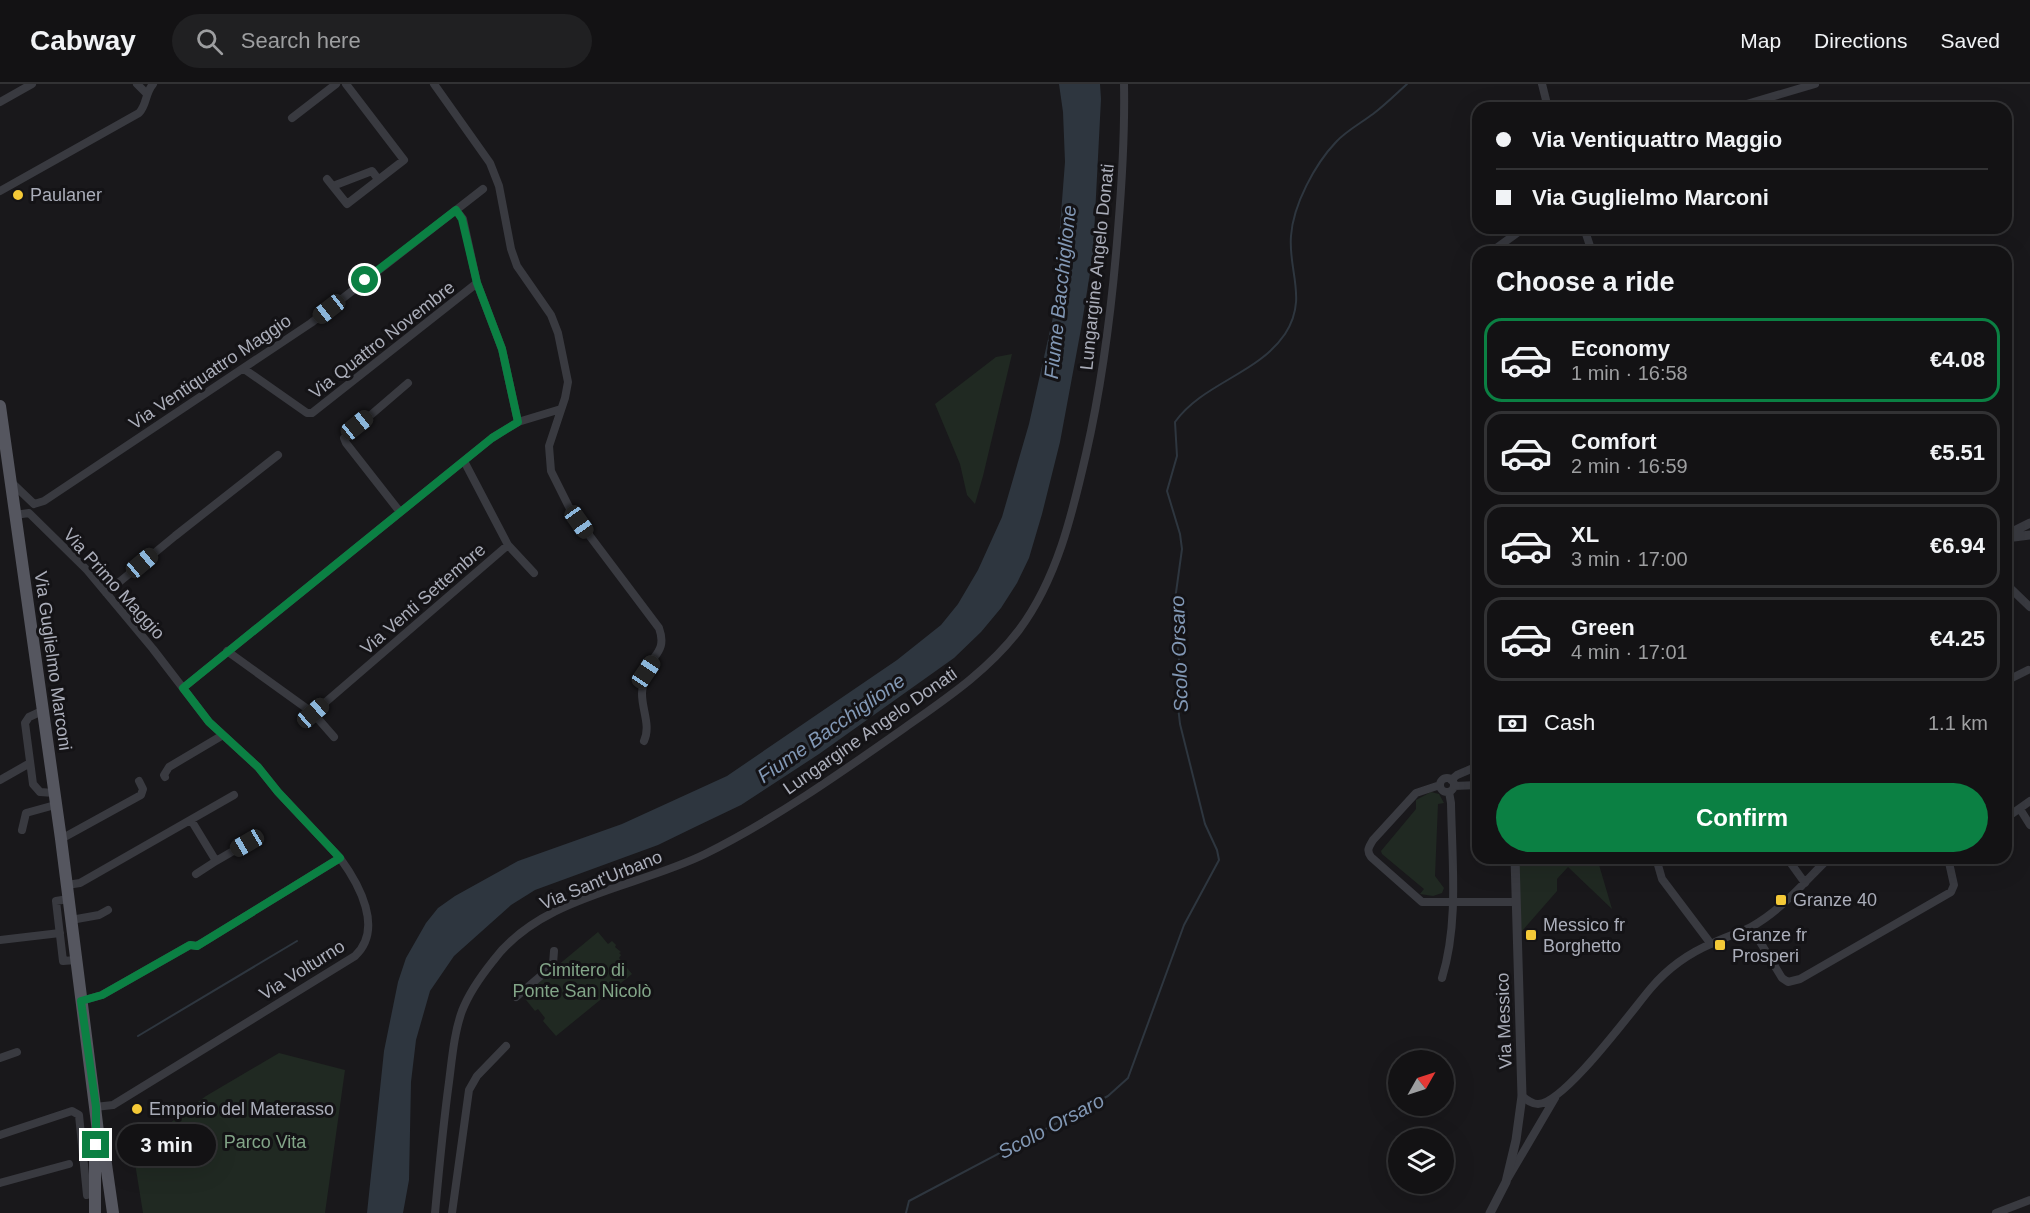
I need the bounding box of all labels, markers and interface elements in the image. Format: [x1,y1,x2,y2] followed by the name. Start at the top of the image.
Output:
[172,14,592,68] search box
[30,25,136,56] text: Cabway
[193,25,226,58] icon: search
[241,28,361,53] text: Search here
[1740,29,1781,52] text: Map
[1814,29,1907,52] text: Directions
[1940,29,2000,52] text: Saved
[1532,127,1782,152] text: Via Ventiquattro Maggio
[1076,163,1118,371] street label: Lungargine Angelo Donati
[30,185,102,205] place label: Paulaner
[1532,185,1769,210] text: Via Guglielmo Marconi
[11,188,25,202] marker: Paulaner
[1040,204,1080,380] water label: Fiume Bacchiglione
[351,266,378,293] route start
[1496,267,1675,297] text: Choose a ride
[305,277,459,403] street label: Via Quattro Novembre
[309,291,349,327] car
[125,310,295,434] street label: Via Ventiquattro Maggio
[1499,333,1553,387] icon: car
[1571,336,1670,361] text: Economy
[1930,347,1985,372] text: €4.08
[1571,362,1688,384] text: 1 min · 16:58
[337,407,377,443] car
[1499,426,1553,480] icon: car
[1571,429,1657,454] text: Comfort
[1930,440,1985,465] text: €5.51
[1571,455,1688,477] text: 2 min · 16:59
[561,502,597,542] car
[1499,519,1553,573] icon: car
[1571,522,1599,547] text: XL
[59,525,169,643] street label: Via Primo Maggio
[1930,533,1985,558] text: €6.94
[357,539,489,659] street label: Via Venti Settembre
[122,545,162,581] car
[1571,548,1688,570] text: 3 min · 17:00
[31,570,75,752] street label: Via Guglielmo Marconi
[1166,595,1192,713] water label: Scolo Orsaro
[1499,612,1553,666] icon: car
[1571,615,1635,640] text: Green
[1930,626,1985,651] text: €4.25
[1571,641,1688,663] text: 4 min · 17:01
[628,652,664,692] car
[779,663,961,799] street label: Lungargine Angelo Donati
[753,669,909,787] water label: Fiume Bacchiglione
[294,694,332,732] car
[1496,707,1529,740] icon: cash
[1544,710,1595,735] text: Cash
[1928,712,1988,734] text: 1.1 km
[1496,783,1988,852] button: Confirm
[227,826,267,860] car
[537,846,665,914] street label: Via Sant'Urbano
[1793,890,1877,910] place label: Granze 40
[1774,893,1788,907] marker: Granze 40
[1543,915,1625,956] place label: Messico fr Borghetto
[1732,925,1807,966] place label: Granze fr Prosperi
[1524,928,1538,942] marker: Messico fr Borghetto
[256,936,348,1004] street label: Via Volturno
[1713,938,1727,952] marker: Granze fr Prosperi
[512,960,652,1001] park label: Cimitero di Ponte San Nicolò
[1492,972,1516,1070] street label: Via Messico
[1388,1050,1454,1116] north arrow
[1388,1050,1454,1194] map controls
[994,1089,1108,1163] water label: Scolo Orsaro
[149,1099,334,1119] place label: Emporio del Materasso
[130,1102,144,1116] marker: Emporio del Materasso
[117,1124,216,1166] callout: 3 min
[1388,1128,1454,1194] button: layers
[82,1131,109,1158] route end
[224,1132,307,1152] park label: Parco Vita
[140,1134,193,1156] text: 3 min

